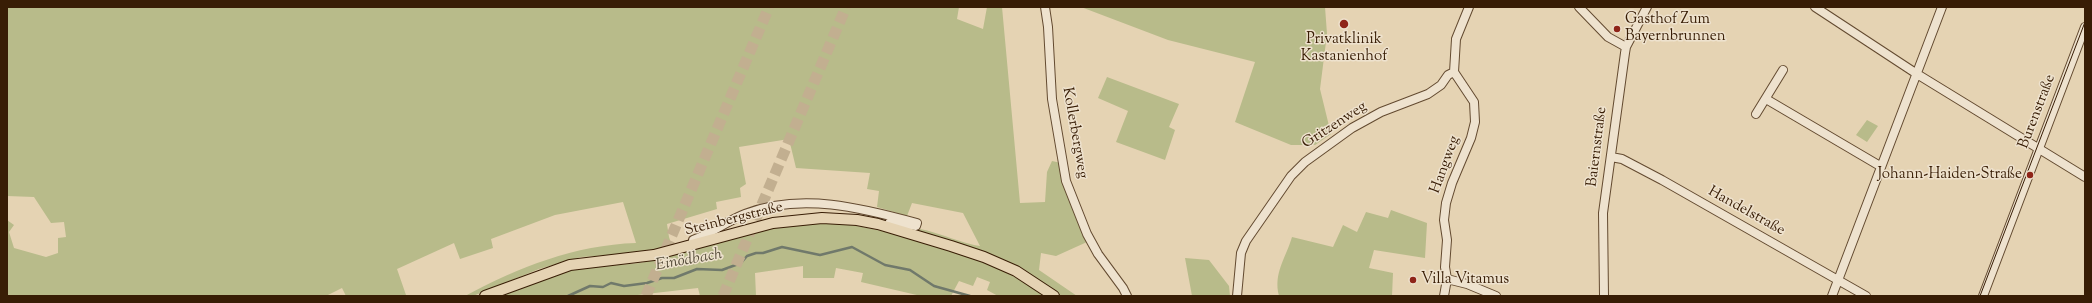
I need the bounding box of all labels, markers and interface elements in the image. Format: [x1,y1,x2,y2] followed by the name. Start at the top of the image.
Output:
[1625,11,1726,46] place label: Gasthof Zum Bayernbrunnen
[1338,18,1350,30] marker: Privatklinik Kastanienhof
[1612,24,1622,34] marker: Gasthof Zum Bayernbrunnen
[1301,31,1387,66] place label: Privatklinik Kastanienhof
[2016,72,2060,152] street label: Burenstraße
[1057,86,1091,180] street label: Kollerbergweg
[1299,98,1371,154] street label: Gritzenweg
[1584,106,1612,188] street label: Baiernstraße
[1427,134,1465,196] street label: Hangweg
[1878,166,2022,184] place label: Johann-Haiden-Straße
[2025,170,2035,180] marker: Johann-Haiden-Straße
[1704,183,1788,241] street label: Handelstraße
[683,199,785,241] street label: Steinbergstraße
[654,246,724,276] water label: Einödbach
[1421,271,1509,289] place label: Villa Vitamus
[1408,275,1418,285] marker: Villa Vitamus

